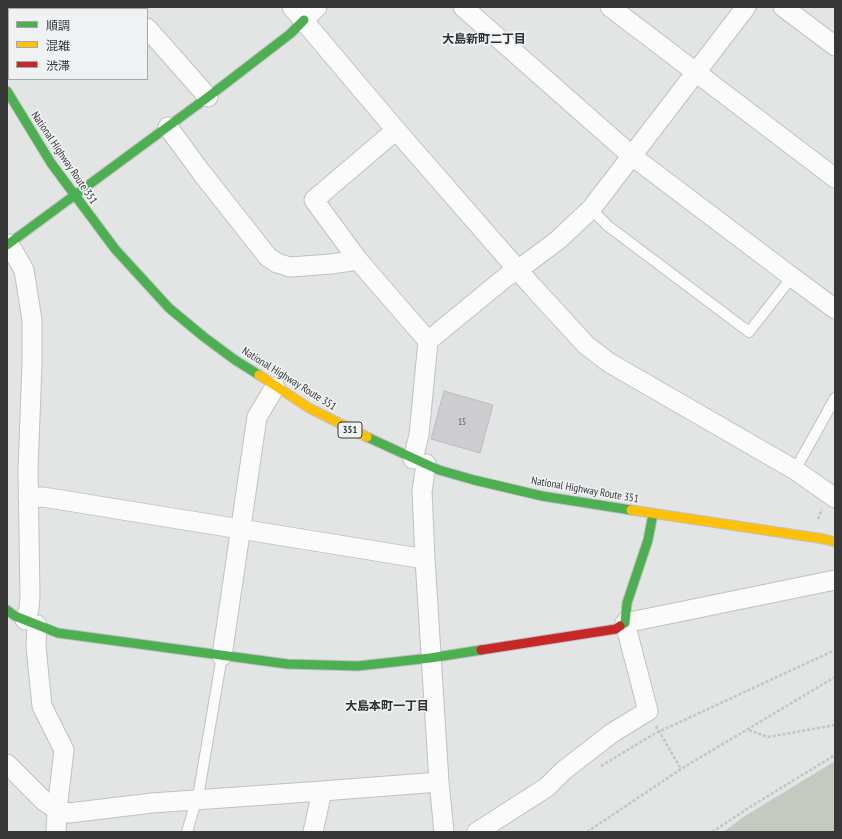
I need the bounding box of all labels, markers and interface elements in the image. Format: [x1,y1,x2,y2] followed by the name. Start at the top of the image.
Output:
[8,8,148,80] legend
[46,18,70,33] text: 順調
[442,33,526,47] district label: 大島新町二丁目
[46,38,70,53] text: 混雑
[46,58,70,73] text: 渋滞
[28,109,100,207] street label: National Highway Route 351
[239,345,339,413] street label: National Highway Route 351
[458,417,466,427] house number: 15
[338,422,362,438] road number: 351
[530,474,640,506] street label: National Highway Route 351
[345,700,429,714] district label: 大島本町一丁目

